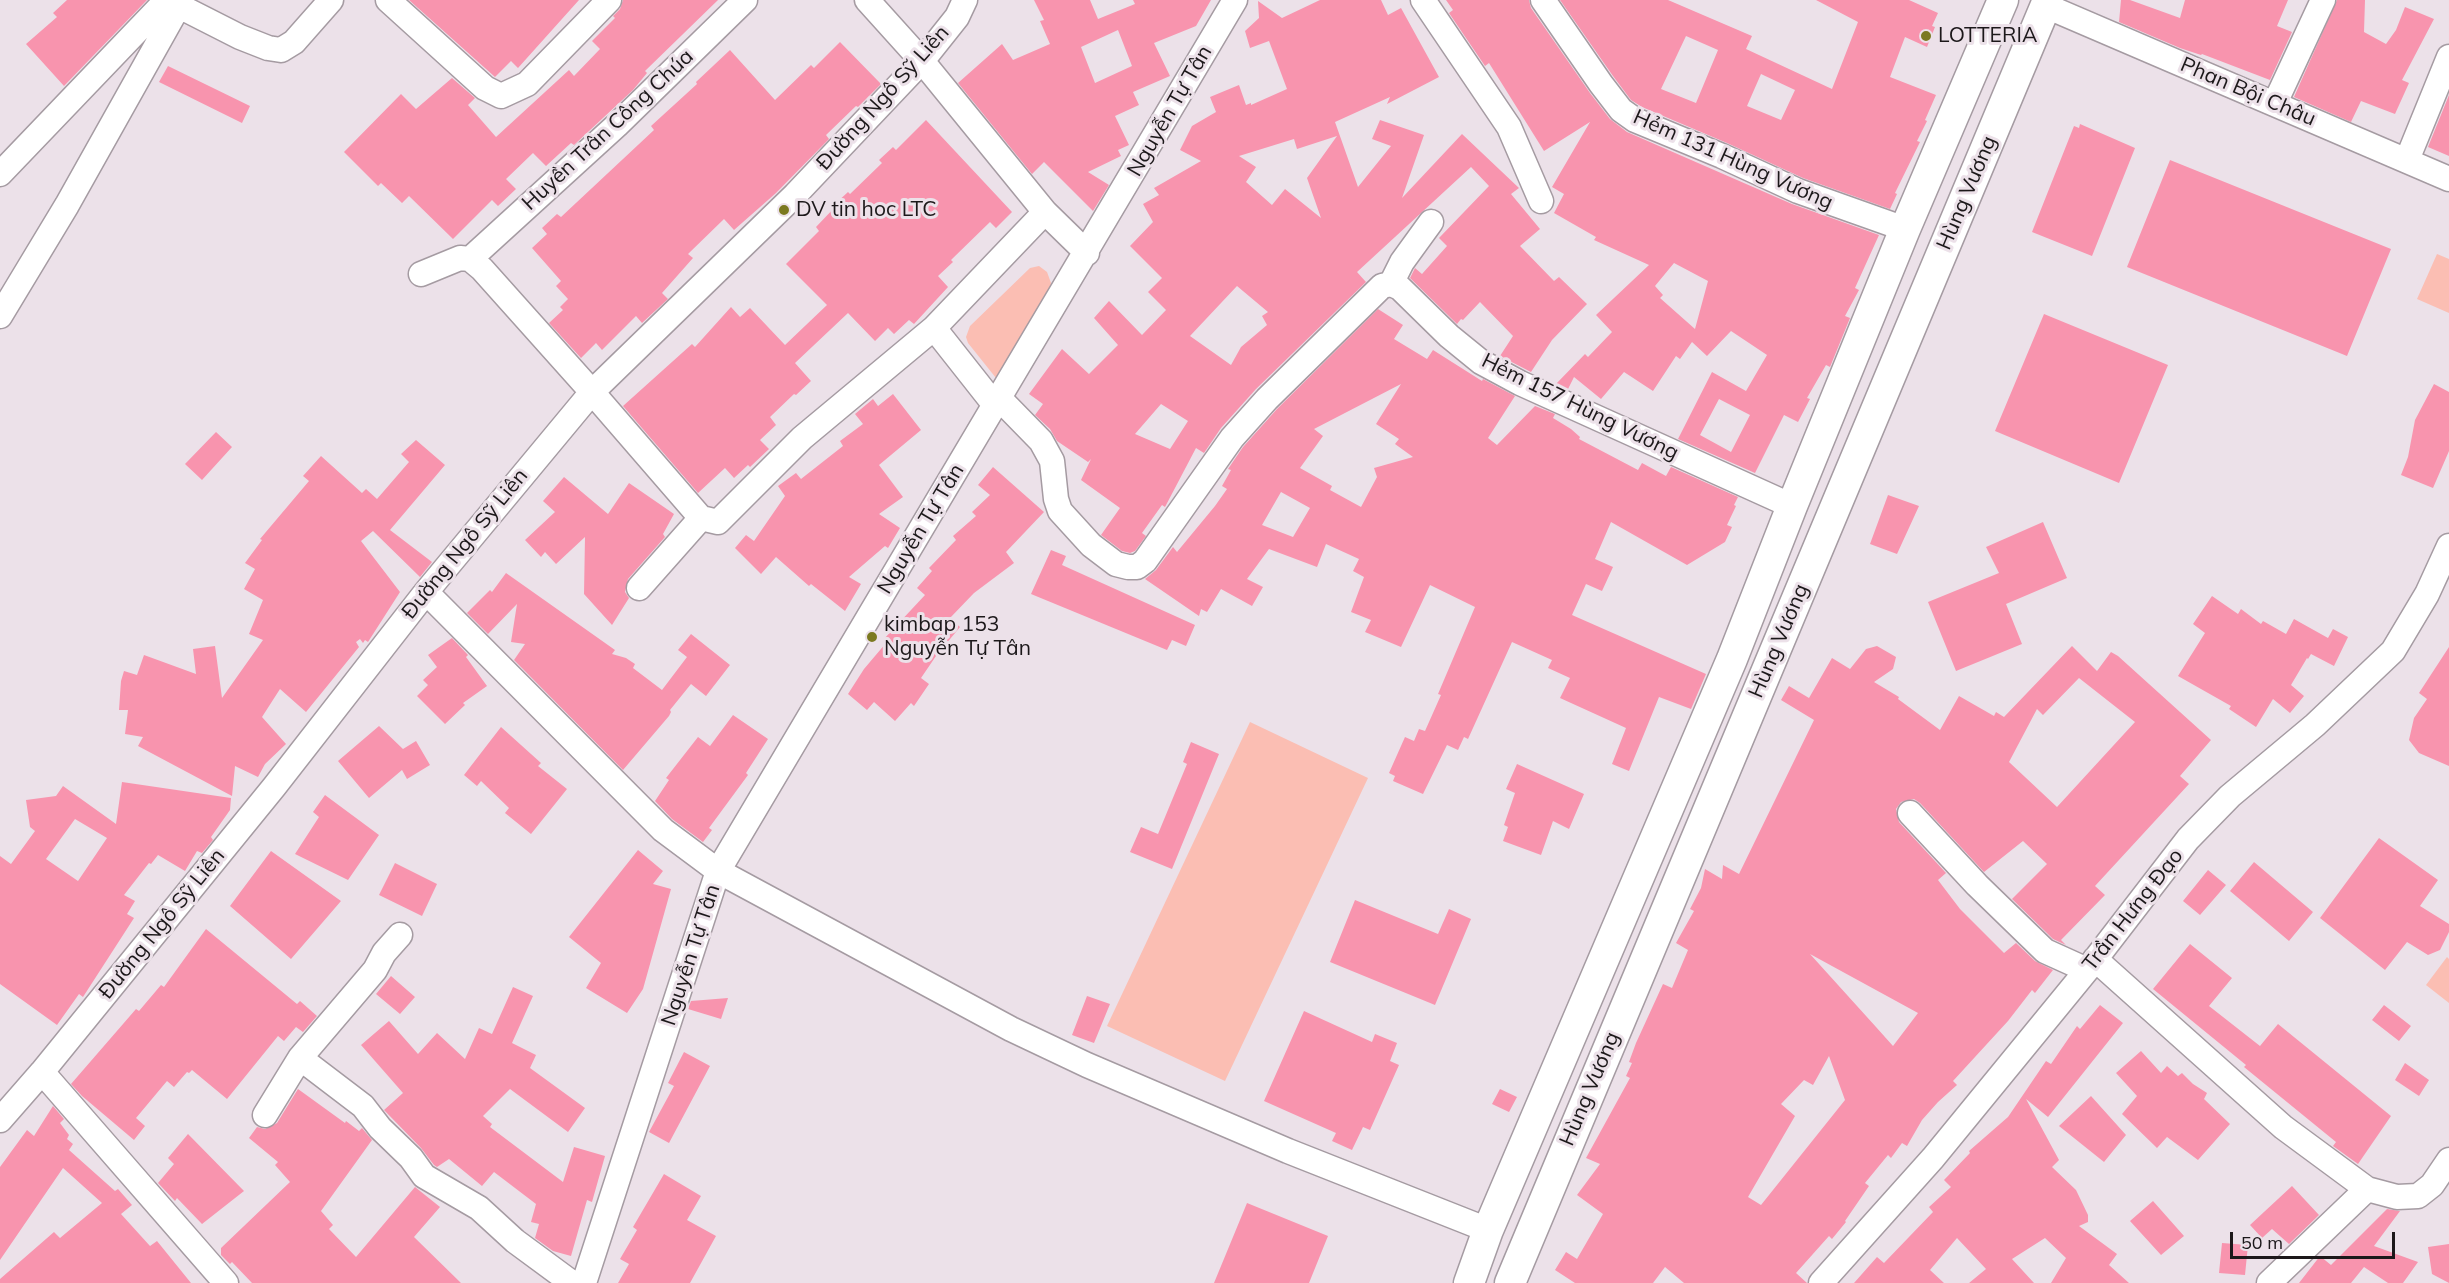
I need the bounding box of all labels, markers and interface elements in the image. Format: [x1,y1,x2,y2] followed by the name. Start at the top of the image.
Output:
[811,21,955,175] street label: Đường Ngô Sỹ Liên
[1938,23,2037,49] place label: LOTTERIA
[1919,29,1933,43] marker: LOTTERIA
[1122,41,1218,181] street label: Nguyễn Tự Tân
[517,44,699,216] street label: Huyền Trân Công Chúa
[2177,52,2319,132] street label: Phan Bội Châu
[1629,105,1837,215] street label: Hẻm 131 Hùng Vương
[1932,132,2002,254] street label: Hùng Vương
[796,197,937,223] place label: DV tin hoc LTC
[777,203,791,217] marker: DV tin hoc LTC
[1477,348,1683,466] street label: Hẻm 157 Hùng Vương
[872,459,970,599] street label: Nguyễn Tự Tân
[397,464,533,624] street label: Đường Ngô Sỹ Liên
[1744,580,1814,702] street label: Hùng Vương
[884,612,1031,662] place label: kimbap 153 Nguyễn Tự Tân
[865,630,879,644] marker: kimbap 153 Nguyễn Tự Tân
[94,844,230,1004] street label: Đường Ngô Sỹ Liên
[2077,844,2189,976] street label: Trần Hưng Đạo
[656,881,726,1029] street label: Nguyễn Tự Tân
[1555,1028,1625,1150] street label: Hùng Vương
[2233,1220,2398,1258] scale bar
[2241,1231,2283,1254] text: 50 m

